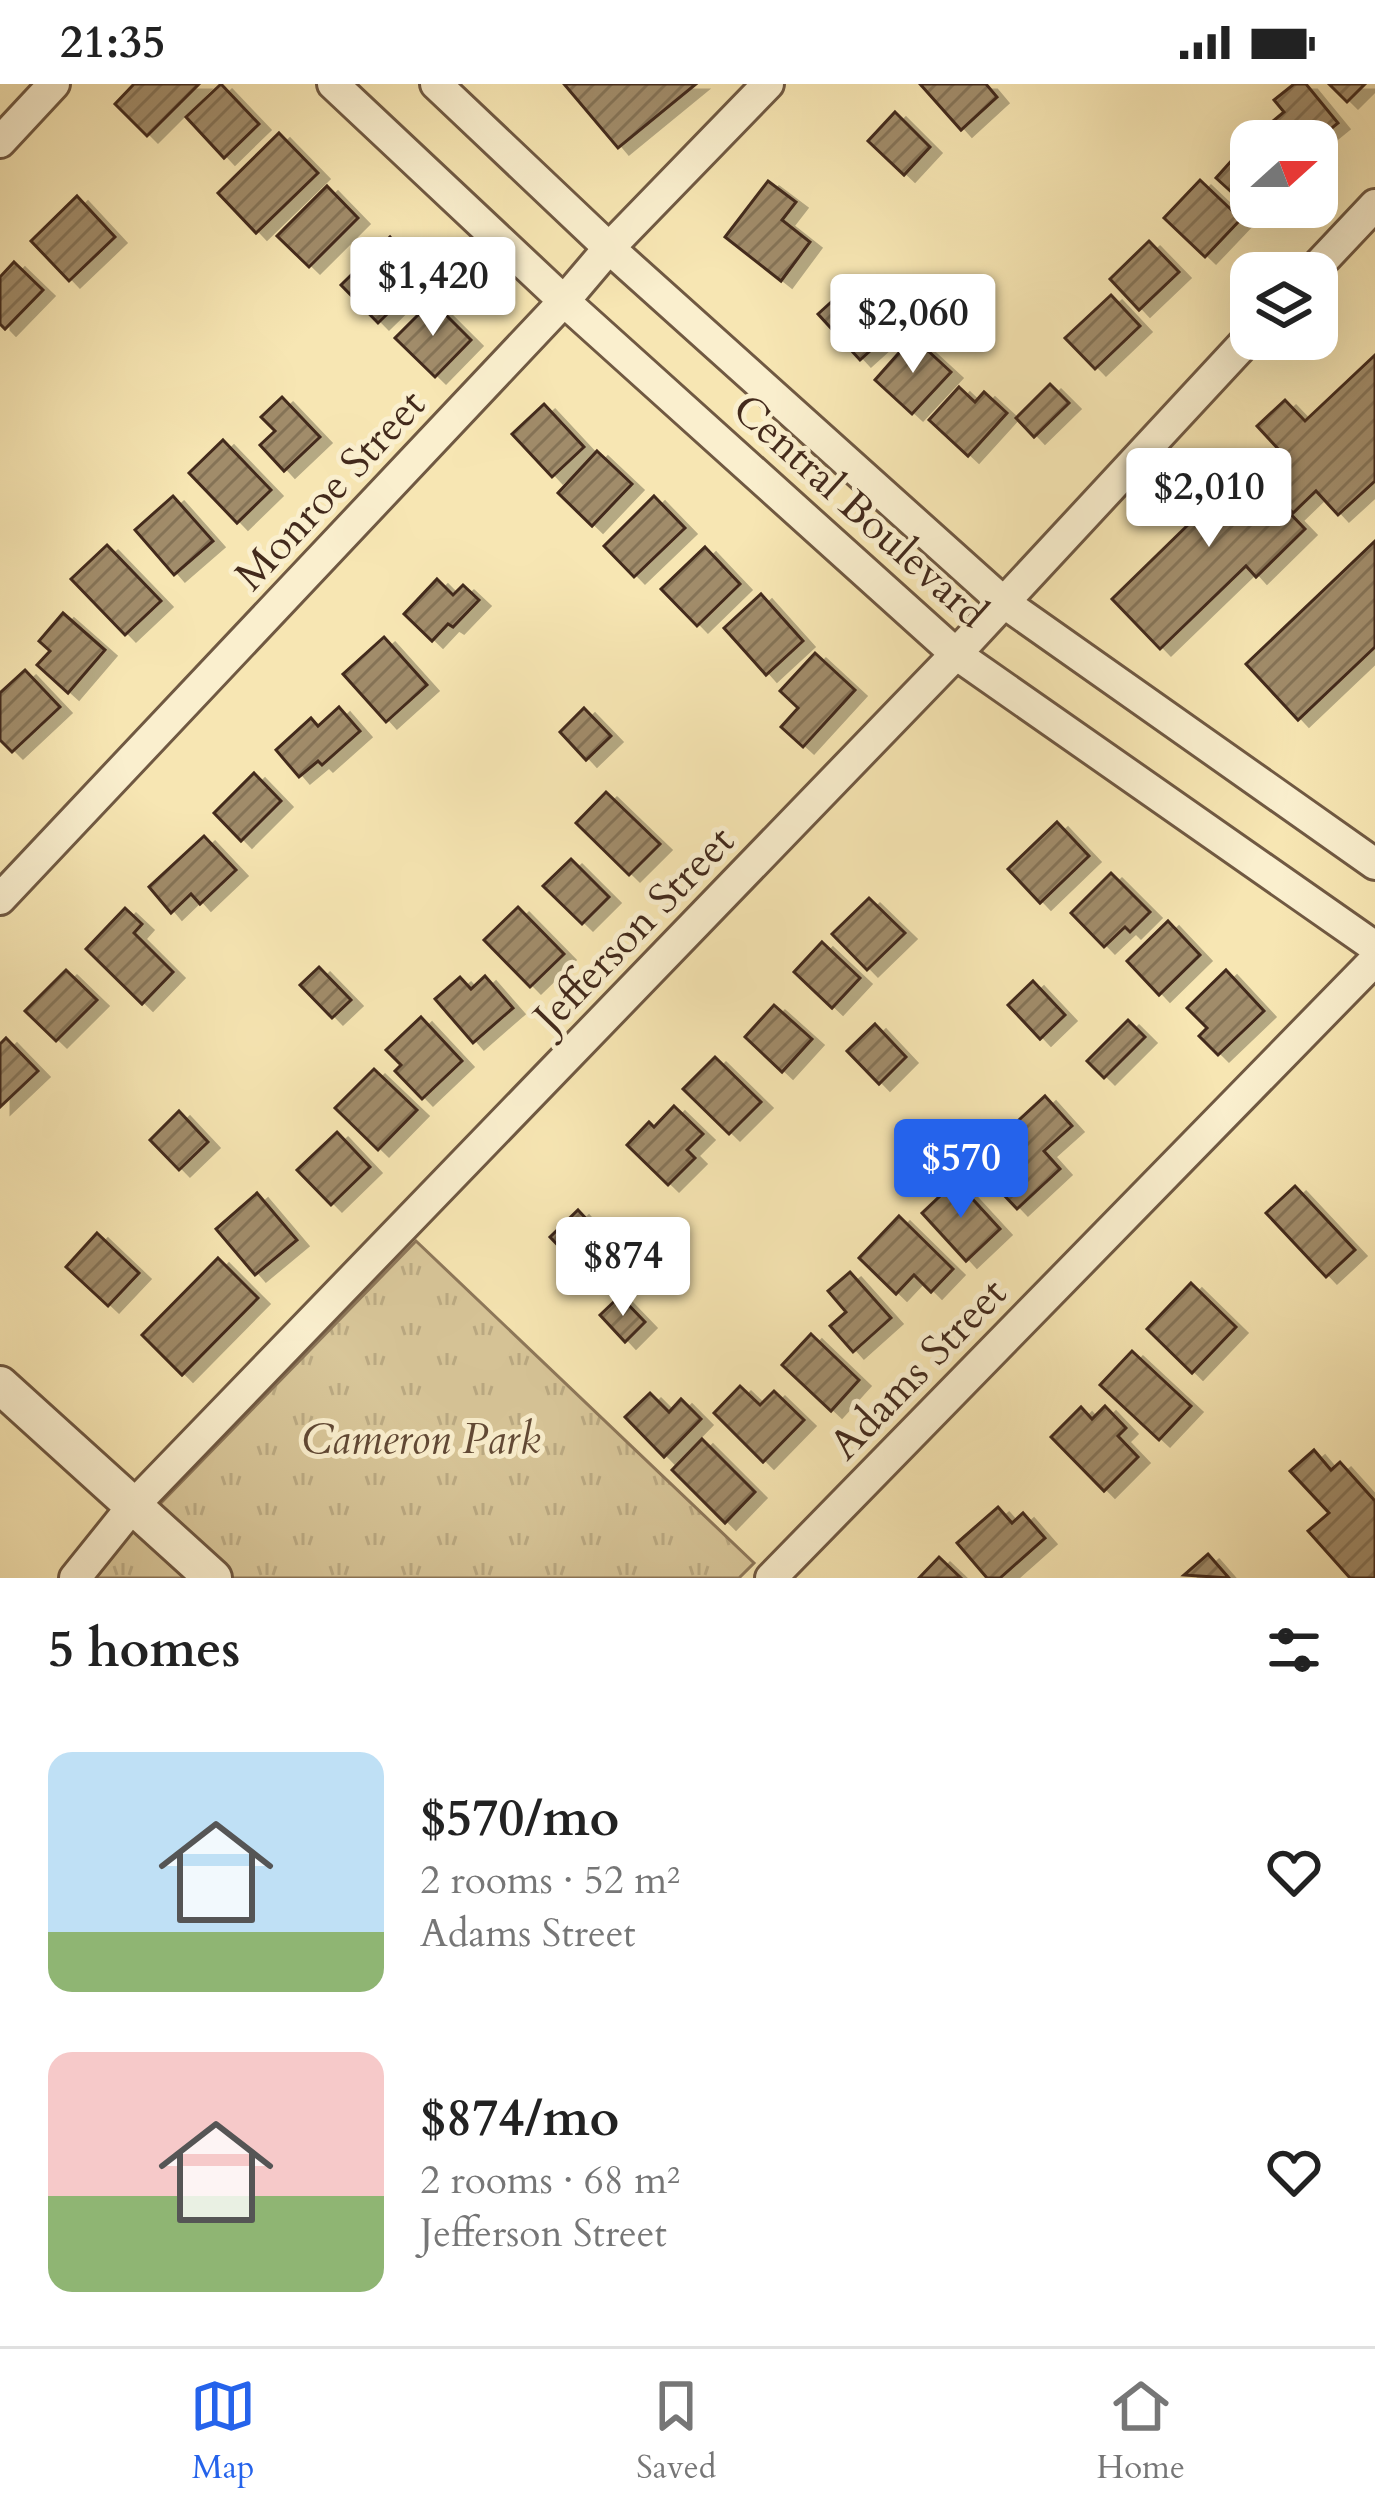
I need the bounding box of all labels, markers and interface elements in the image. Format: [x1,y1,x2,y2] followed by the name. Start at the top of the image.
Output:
[60,12,165,73] text: 21:35
[1230,120,1338,228] north arrow
[1230,120,1338,360] map controls
[335,237,531,339] pin: $1,420
[377,249,489,302] text: $1,420
[1230,252,1338,360] button: layers
[815,274,1011,376] pin: $2,060
[857,286,969,339] text: $2,060
[222,377,438,603] street label: Monroe Street
[720,381,1000,641] street label: Central Boulevard
[1111,448,1307,550] pin: $2,010
[1153,460,1265,513] text: $2,010
[517,814,747,1049] street label: Jefferson Street
[890,1119,1032,1221] pin: $570
[921,1131,1001,1184] text: $570
[552,1217,694,1319] pin: $874
[583,1229,663,1282] text: $874
[817,1266,1019,1472] street label: Adams Street
[301,1411,541,1468] park label: Cameron Park
[48,1615,240,1685] text: 5 homes
[1261,1617,1327,1683] icon: filters
[420,1784,619,1854] text: $570/mo
[144,1800,288,1944] icon: home
[1261,1839,1327,1905] icon: heart
[420,1854,680,1907] text: 2 rooms · 52 m²
[420,1907,636,1960] text: Adams Street
[420,2084,619,2154] text: $874/mo
[144,2100,288,2244] icon: home
[1261,2139,1327,2205] icon: heart
[420,2154,680,2207] text: 2 rooms · 68 m²
[420,2207,667,2260] text: Jefferson Street
[190,2373,256,2490] tab: Map
[636,2373,716,2490] tab: Saved
[1097,2373,1185,2490] tab: Home

